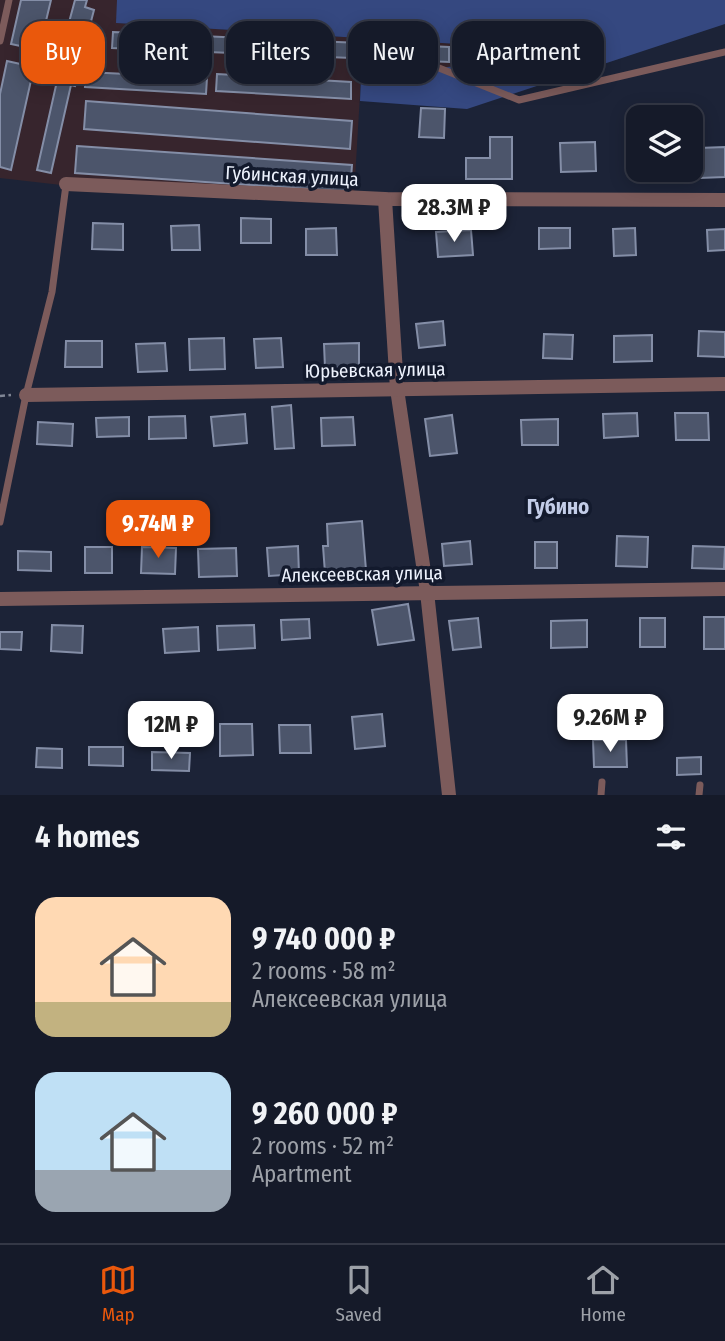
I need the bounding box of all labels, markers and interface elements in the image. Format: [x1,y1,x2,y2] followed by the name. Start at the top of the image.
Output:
[21,21,105,84] chip: Buy
[119,21,212,84] chip: Rent
[226,21,334,84] chip: Filters
[348,21,438,84] chip: New
[452,21,604,84] chip: Apartment
[626,105,703,182] map controls
[626,105,703,182] button: layers
[225,161,359,191] street label: Губинская улица
[389,184,519,244] pin: 28.3M ₽
[417,193,491,221] text: 28.3M ₽
[304,357,446,383] street label: Юрьевская улица
[527,494,589,520] district label: Губино
[93,500,223,560] pin: 9.74M ₽
[122,509,194,537] text: 9.74M ₽
[281,561,443,587] street label: Алексеевская улица
[545,694,675,754] pin: 9.26M ₽
[122,702,220,761] pin: 12M ₽
[573,703,647,731] text: 9.26M ₽
[144,710,198,738] text: 12M ₽
[652,818,690,856] icon: filters
[35,819,140,855] text: 4 homes
[252,921,395,957] text: 9 740 000 ₽
[91,925,175,1009] icon: home
[252,957,396,985] text: 2 rooms · 58 m²
[252,985,447,1013] text: Алексеевская улица
[252,1096,398,1132] text: 9 260 000 ₽
[91,1100,175,1184] icon: home
[252,1132,394,1160] text: 2 rooms · 52 m²
[252,1160,352,1188] text: Apartment
[99,1261,137,1326] tab: Map
[336,1261,382,1326] tab: Saved
[580,1261,626,1326] tab: Home

